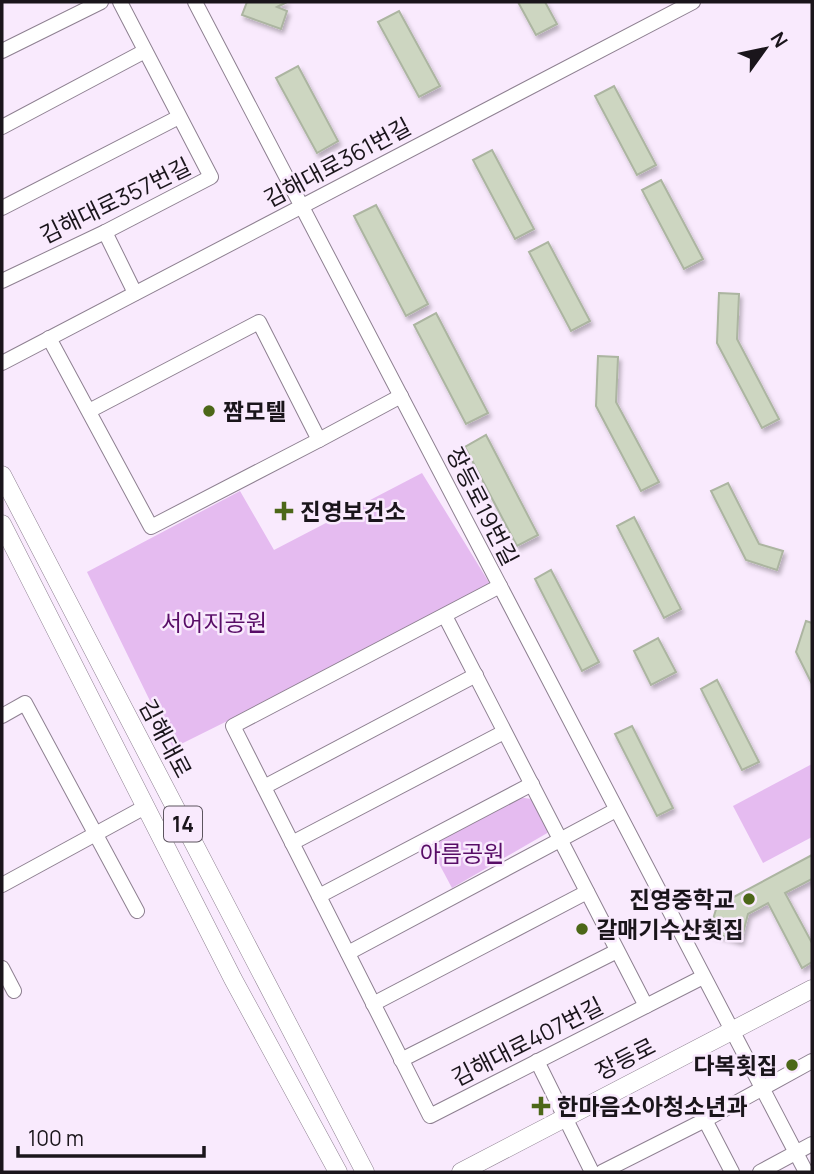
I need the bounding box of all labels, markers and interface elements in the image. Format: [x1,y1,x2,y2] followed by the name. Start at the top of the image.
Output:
[730,14,800,84] north arrow
[765,27,794,53] text: N
[258,110,416,214] street label: 김해대로361번길
[34,150,196,250] street label: 김해대로357번길
[223,395,286,427] place label: 짬모텔
[201,403,217,419] marker: 짬모텔
[439,441,527,571] street label: 장등로19번길
[300,495,406,527] place label: 진영보건소
[274,501,294,521] marker: 진영보건소
[161,606,267,638] park label: 서어지공원
[132,693,200,783] street label: 김해대로
[164,806,202,842] road number: 14
[420,837,504,869] park label: 아름공원
[629,883,735,915] place label: 진영중학교
[741,891,757,907] marker: 진영중학교
[596,913,744,945] place label: 갈매기수산횟집
[574,921,590,937] marker: 갈매기수산횟집
[446,989,608,1093] street label: 김해대로407번길
[589,1029,661,1087] street label: 장등로
[693,1049,778,1081] place label: 다복횟집
[784,1057,800,1073] marker: 다복횟집
[557,1090,747,1122] place label: 한마음소아청소년과
[531,1096,551,1116] marker: 한마음소아청소년과
[18,1114,203,1158] scale bar
[28,1124,84,1152] text: 100 m

